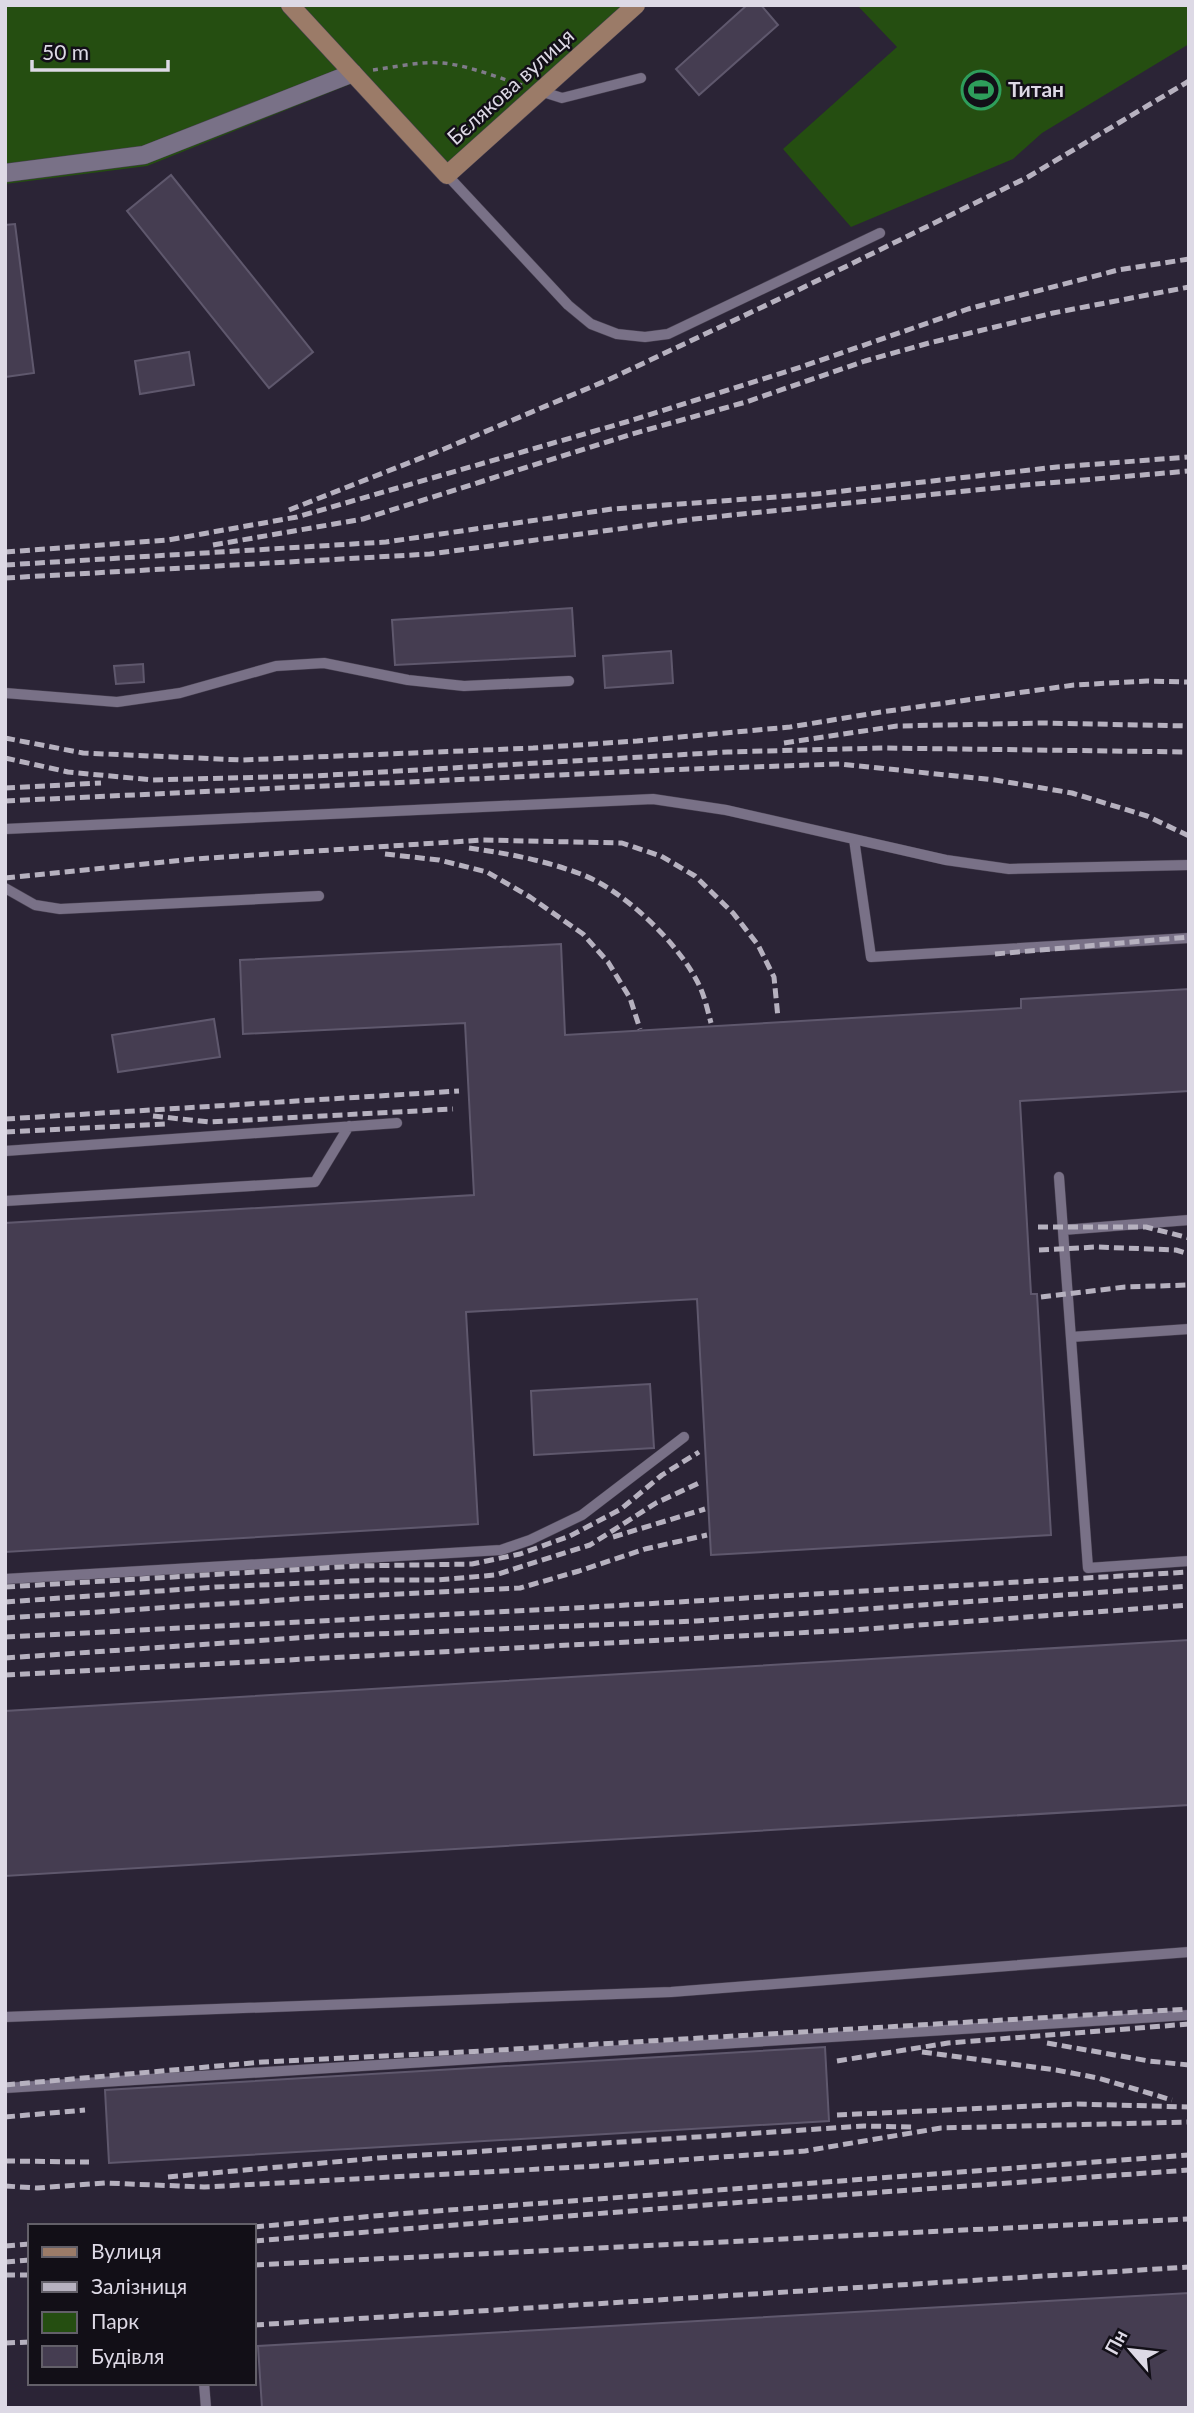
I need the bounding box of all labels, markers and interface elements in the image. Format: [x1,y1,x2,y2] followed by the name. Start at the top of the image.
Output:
[442,22,578,149] street label: Бєлякова вулиця
[32,28,168,72] scale bar
[42,39,89,64] text: 50 m
[960,69,1002,111] sports icon: Титан
[1008,76,1064,101] place label: Титан
[28,2224,256,2385] legend
[91,2238,162,2263] text: Вулиця
[91,2273,187,2298] text: Залізниця
[91,2308,139,2333] text: Парк
[1096,2315,1166,2385] north arrow
[1100,2325,1132,2358] text: Пн
[91,2343,164,2368] text: Будівля

